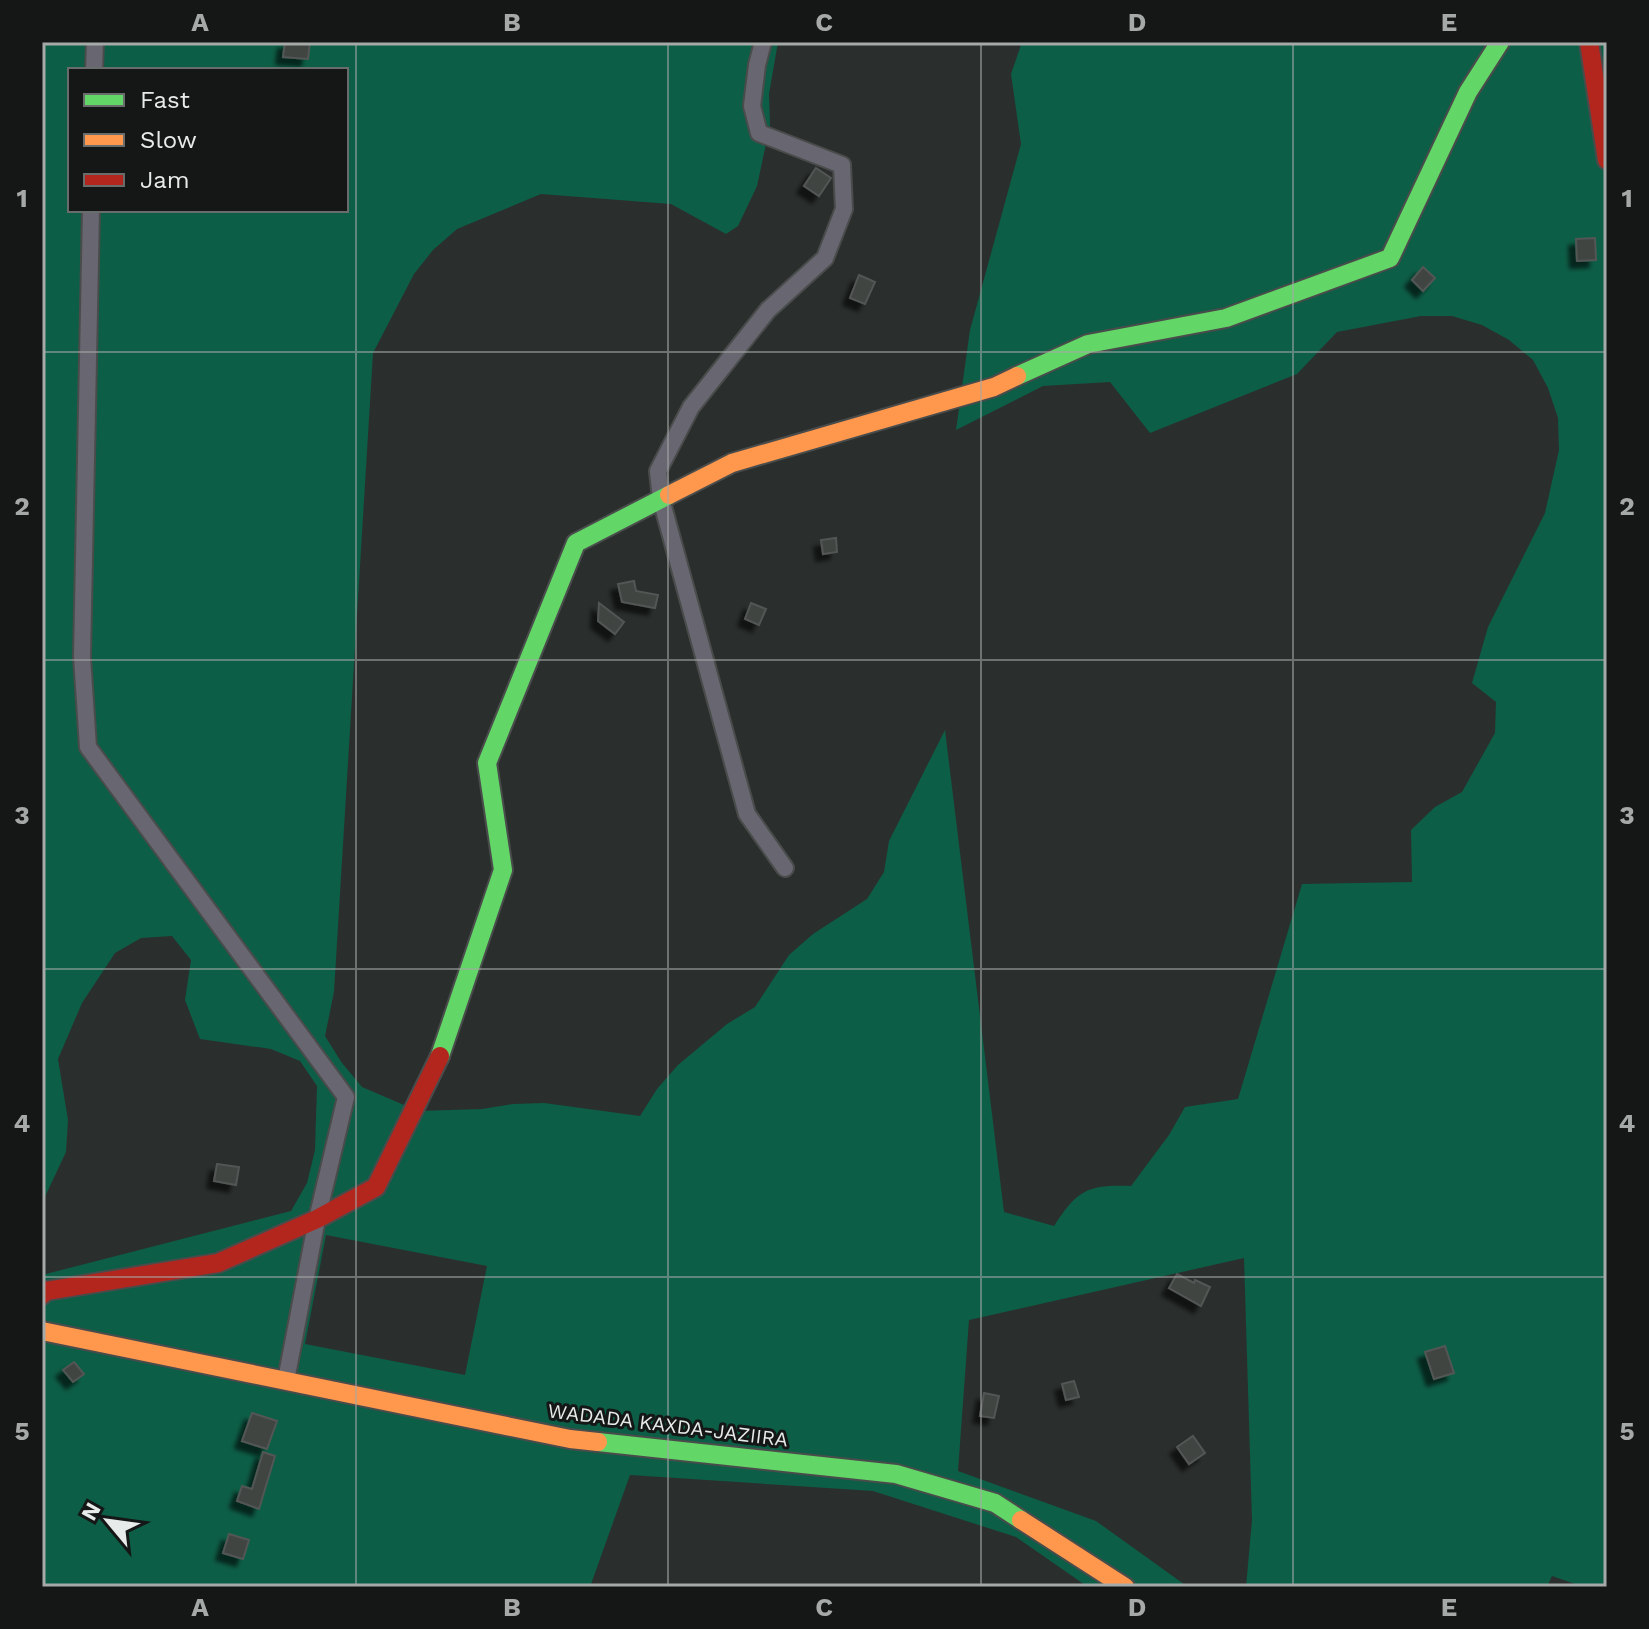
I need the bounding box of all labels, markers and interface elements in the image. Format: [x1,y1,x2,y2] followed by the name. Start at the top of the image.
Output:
[191,7,209,37] text: A
[503,7,521,37] text: B
[815,7,833,37] text: C
[1128,7,1146,37] text: D
[1441,7,1457,37] text: E
[68,68,348,212] legend
[140,86,190,114] text: Fast
[140,126,197,154] text: Slow
[140,166,190,194] text: Jam
[16,183,28,213] text: 1
[1621,183,1633,213] text: 1
[14,491,30,521] text: 2
[1619,491,1635,521] text: 2
[14,800,30,830] text: 3
[1619,800,1635,830] text: 3
[14,1108,31,1138] text: 4
[1619,1108,1636,1138] text: 4
[546,1398,790,1452] street label: WADADA KAXDA-JAZIIRA
[14,1416,30,1446] text: 5
[1619,1416,1635,1446] text: 5
[68,1481,148,1561] north arrow
[76,1498,106,1525] text: N
[191,1592,209,1622] text: A
[503,1592,521,1622] text: B
[815,1592,833,1622] text: C
[1128,1592,1146,1622] text: D
[1441,1592,1457,1622] text: E

